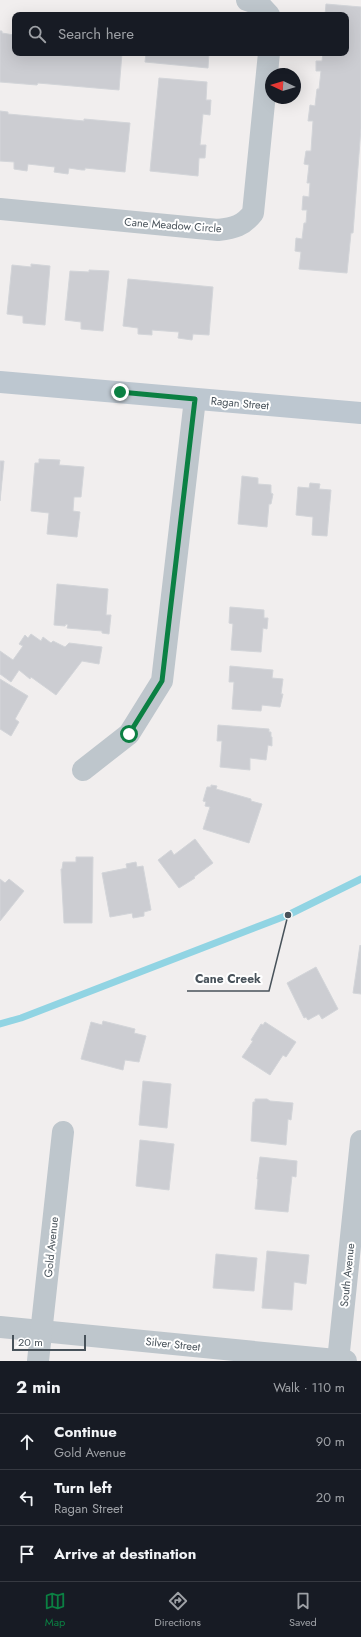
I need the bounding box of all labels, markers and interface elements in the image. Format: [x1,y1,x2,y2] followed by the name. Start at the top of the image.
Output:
[12,12,349,56] search box
[26,23,48,45] icon: search
[58,23,134,45] text: Search here
[265,68,301,104] north arrow
[124,214,223,236] street label: Cane Meadow Circle
[111,383,129,401] route end
[210,392,270,414] street label: Ragan Street
[120,725,138,743] route start
[187,967,269,991] callout: Cane Creek
[195,970,261,988] text: Cane Creek
[40,1216,62,1278] street label: Gold Avenue
[336,1242,358,1308] street label: South Avenue
[12,1333,86,1352] scale bar
[145,1333,202,1355] street label: Silver Street
[18,1334,43,1350] text: 20 m
[16,1375,61,1399] text: 2 min
[273,1378,345,1397] text: Walk · 110 m
[54,1421,117,1443] text: Continue
[16,1431,38,1453] icon: ahead
[316,1432,345,1451] text: 90 m
[54,1443,126,1462] text: Gold Avenue
[54,1477,112,1499] text: Turn left
[16,1487,38,1509] icon: left
[316,1488,345,1507] text: 20 m
[54,1499,123,1518] text: Ragan Street
[16,1543,38,1565] icon: arrive
[54,1543,196,1565] text: Arrive at destination
[44,1590,66,1630] tab: Map
[154,1590,201,1630] tab: Directions
[289,1590,317,1630] tab: Saved

